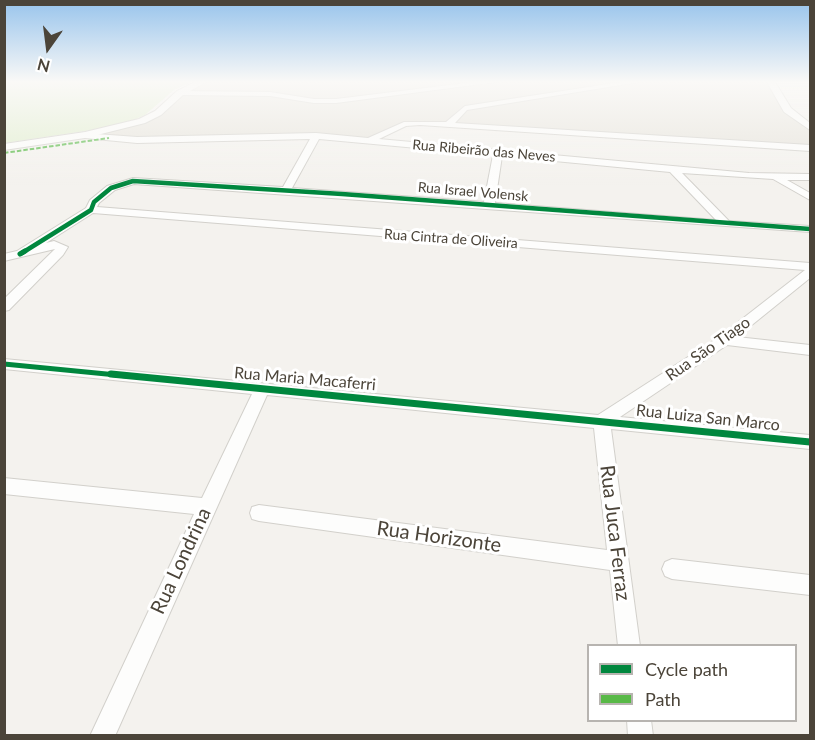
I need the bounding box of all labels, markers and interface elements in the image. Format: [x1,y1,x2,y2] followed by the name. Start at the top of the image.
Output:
[18,18,78,78] north arrow
[35,55,52,77] text: N
[412,136,556,166] street label: Rua Ribeirão das Neves
[417,179,529,205] street label: Rua Israel Volensk
[384,226,518,252] street label: Rua Cintra de Oliveira
[662,313,754,385] street label: Rua São Tiago
[233,363,377,395] street label: Rua Maria Macaferri
[635,401,781,435] street label: Rua Luiza San Marco
[595,464,635,602] street label: Rua Juca Ferraz
[146,504,216,618] street label: Rua Londrina
[375,516,503,558] street label: Rua Horizonte
[587,644,797,722] legend
[645,658,728,680] text: Cycle path
[645,688,681,710] text: Path

